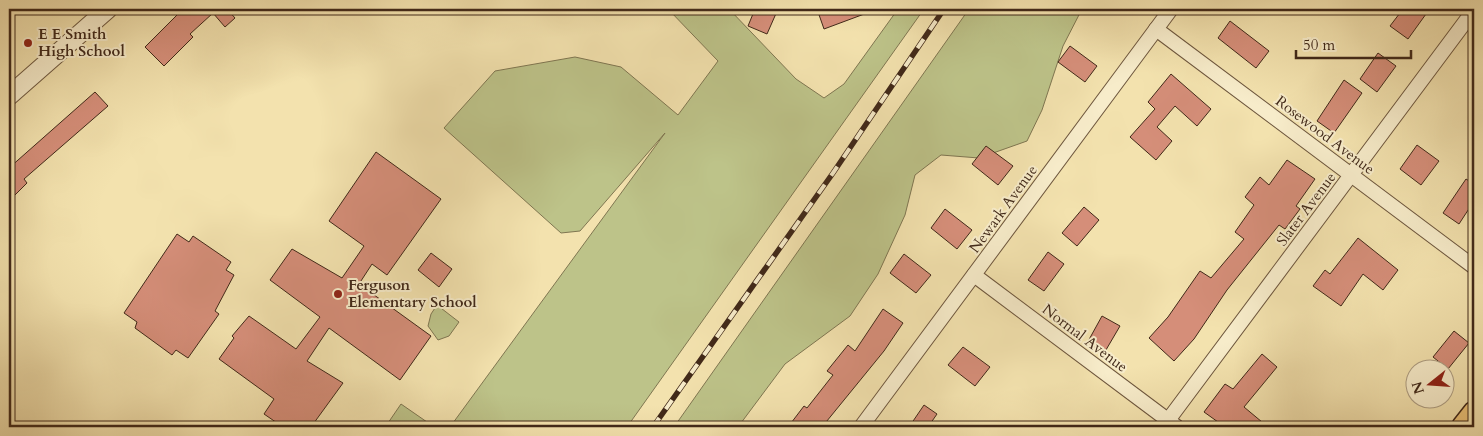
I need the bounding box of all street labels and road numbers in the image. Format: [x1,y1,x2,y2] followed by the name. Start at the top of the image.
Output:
[1271,91,1379,179] street label: Rosewood Avenue
[964,161,1042,257] street label: Newark Avenue
[1272,168,1340,250] street label: Slater Avenue
[1038,299,1132,377] street label: Normal Avenue

